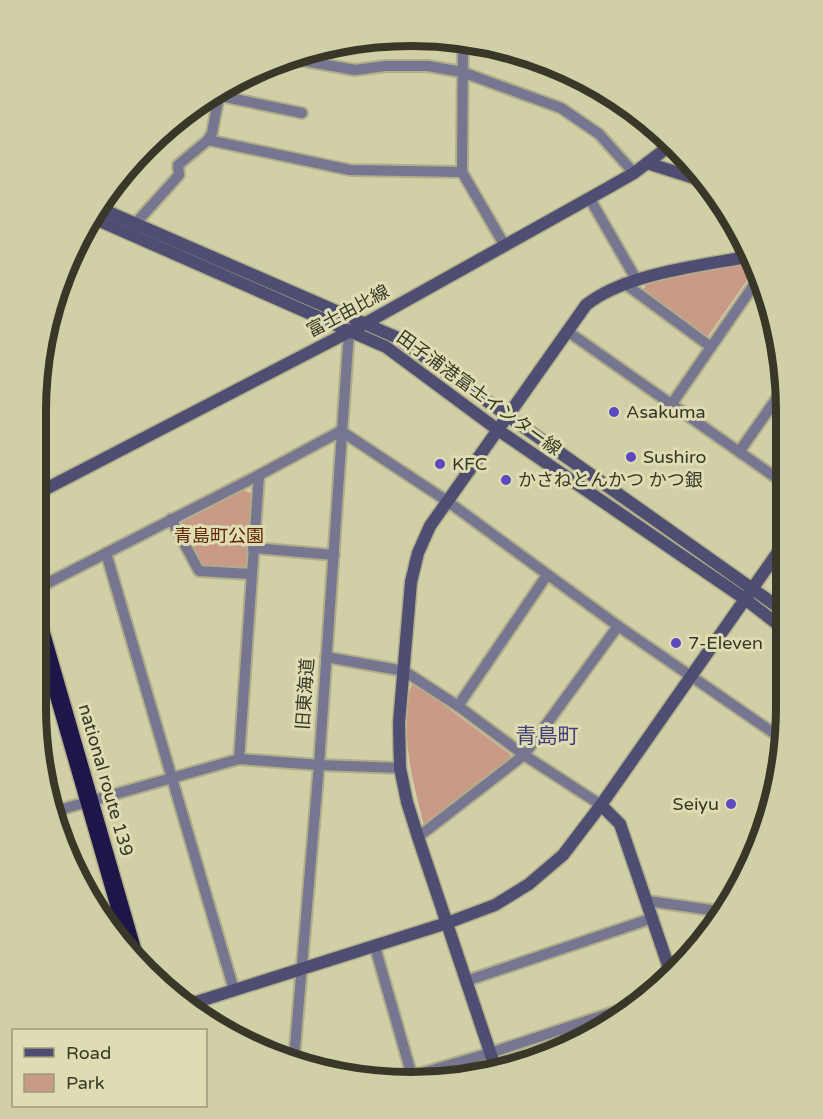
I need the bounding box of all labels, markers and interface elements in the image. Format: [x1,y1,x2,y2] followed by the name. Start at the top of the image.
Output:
[303,280,393,342] street label: 富士由比線
[392,326,566,460] street label: 田子浦港富士インター線
[626,401,706,423] place label: Asakuma
[607,405,621,419] marker: Asakuma
[643,446,707,468] place label: Sushiro
[624,450,638,464] marker: Sushiro
[452,453,487,475] place label: KFC
[433,457,447,471] marker: KFC
[518,469,703,491] place label: かさねとんかつ かつ銀
[499,473,513,487] marker: かさねとんかつ かつ銀
[174,525,264,547] park label: 青島町公園
[688,632,763,654] place label: 7-Eleven
[669,636,683,650] marker: 7-Eleven
[292,657,318,731] street label: 旧東海道
[74,701,138,859] street label: national route 139
[516,724,579,749] district label: 青島町
[673,793,719,815] place label: Seiyu
[724,797,738,811] marker: Seiyu
[12,1029,207,1107] legend
[66,1042,111,1064] text: Road
[66,1072,105,1094] text: Park

